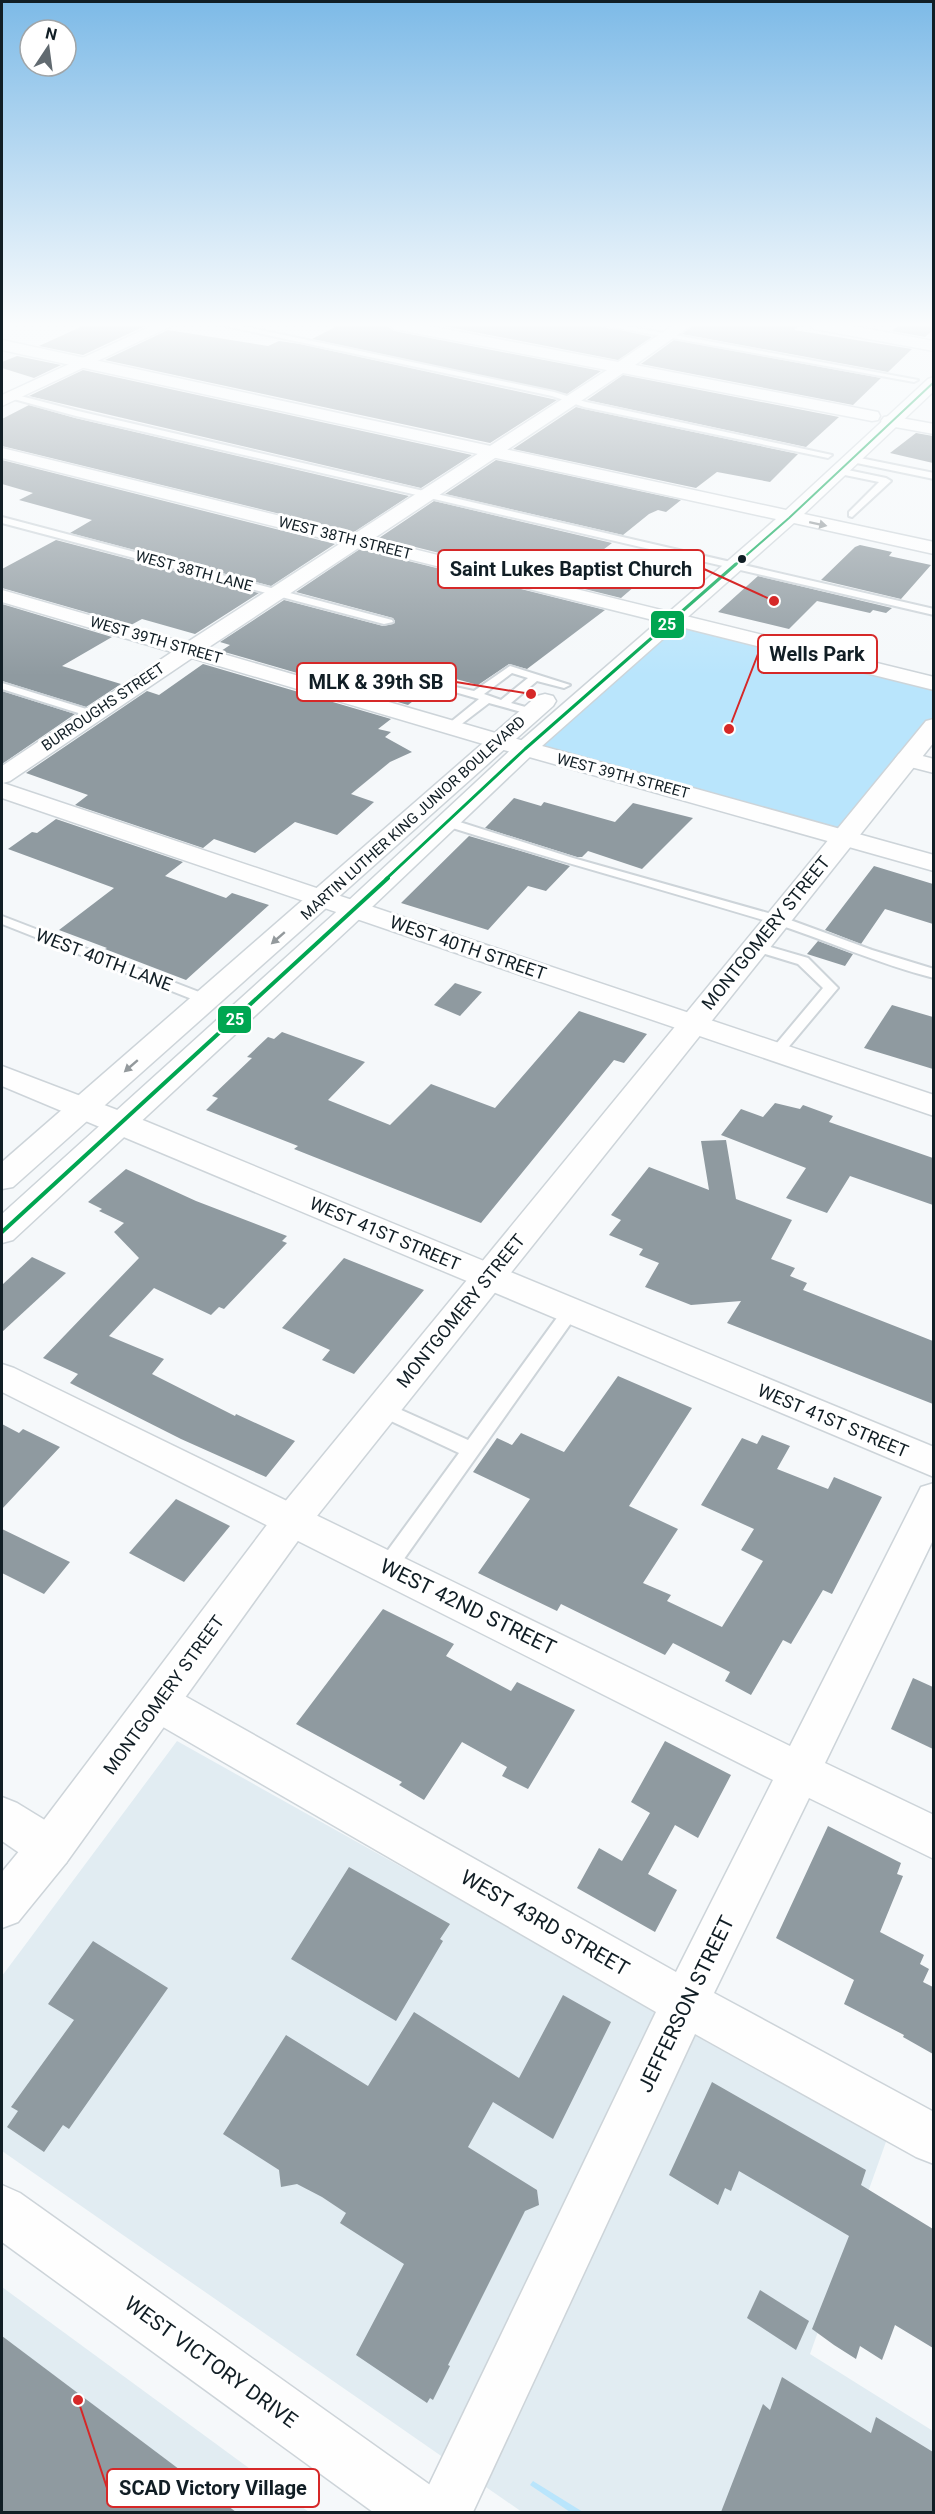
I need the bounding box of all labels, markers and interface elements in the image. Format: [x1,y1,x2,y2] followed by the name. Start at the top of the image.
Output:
[18,18,78,78] north arrow
[44,23,59,44] text: N
[277,513,413,563] street label: WEST 38TH STREET
[808,520,827,529] one-way arrow
[133,547,255,595] street label: WEST 38TH LANE
[438,550,704,588] callout: Saint Lukes Baptist Church
[736,553,748,565] unlabelled marker
[450,557,692,581] text: Saint Lukes Baptist Church
[650,610,685,639] line badge: 25
[88,613,224,667] street label: WEST 39TH STREET
[658,615,676,634] text: 25
[758,635,877,673] callout: Wells Park
[769,642,865,666] text: Wells Park
[38,659,168,755] street label: BURROUGHS STREET
[297,663,456,701] callout: MLK & 39th SB
[308,670,444,694] text: MLK & 39th SB
[297,712,529,924] street label: MARTIN LUTHER KING JUNIOR BOULEVARD
[555,750,691,802] street label: WEST 39TH STREET
[697,851,834,1014] street label: MONTGOMERY STREET
[387,911,549,984] street label: WEST 40TH STREET
[33,924,175,995] street label: WEST 40TH LANE
[270,931,285,945] one-way arrow
[217,1005,252,1034] line badge: 25
[226,1010,244,1029] text: 25
[124,1059,139,1072] one-way arrow
[307,1192,464,1275] street label: WEST 41ST STREET
[392,1229,529,1392] street label: MONTGOMERY STREET
[755,1379,912,1462] street label: WEST 41ST STREET
[376,1554,560,1660] street label: WEST 42ND STREET
[99,1611,229,1778] street label: MONTGOMERY STREET
[457,1865,634,1981] street label: WEST 43RD STREET
[633,1911,739,2096] street label: JEFFERSON STREET
[120,2291,302,2433] street label: WEST VICTORY DRIVE
[107,2469,319,2507] callout: SCAD Victory Village
[119,2476,307,2500] text: SCAD Victory Village

